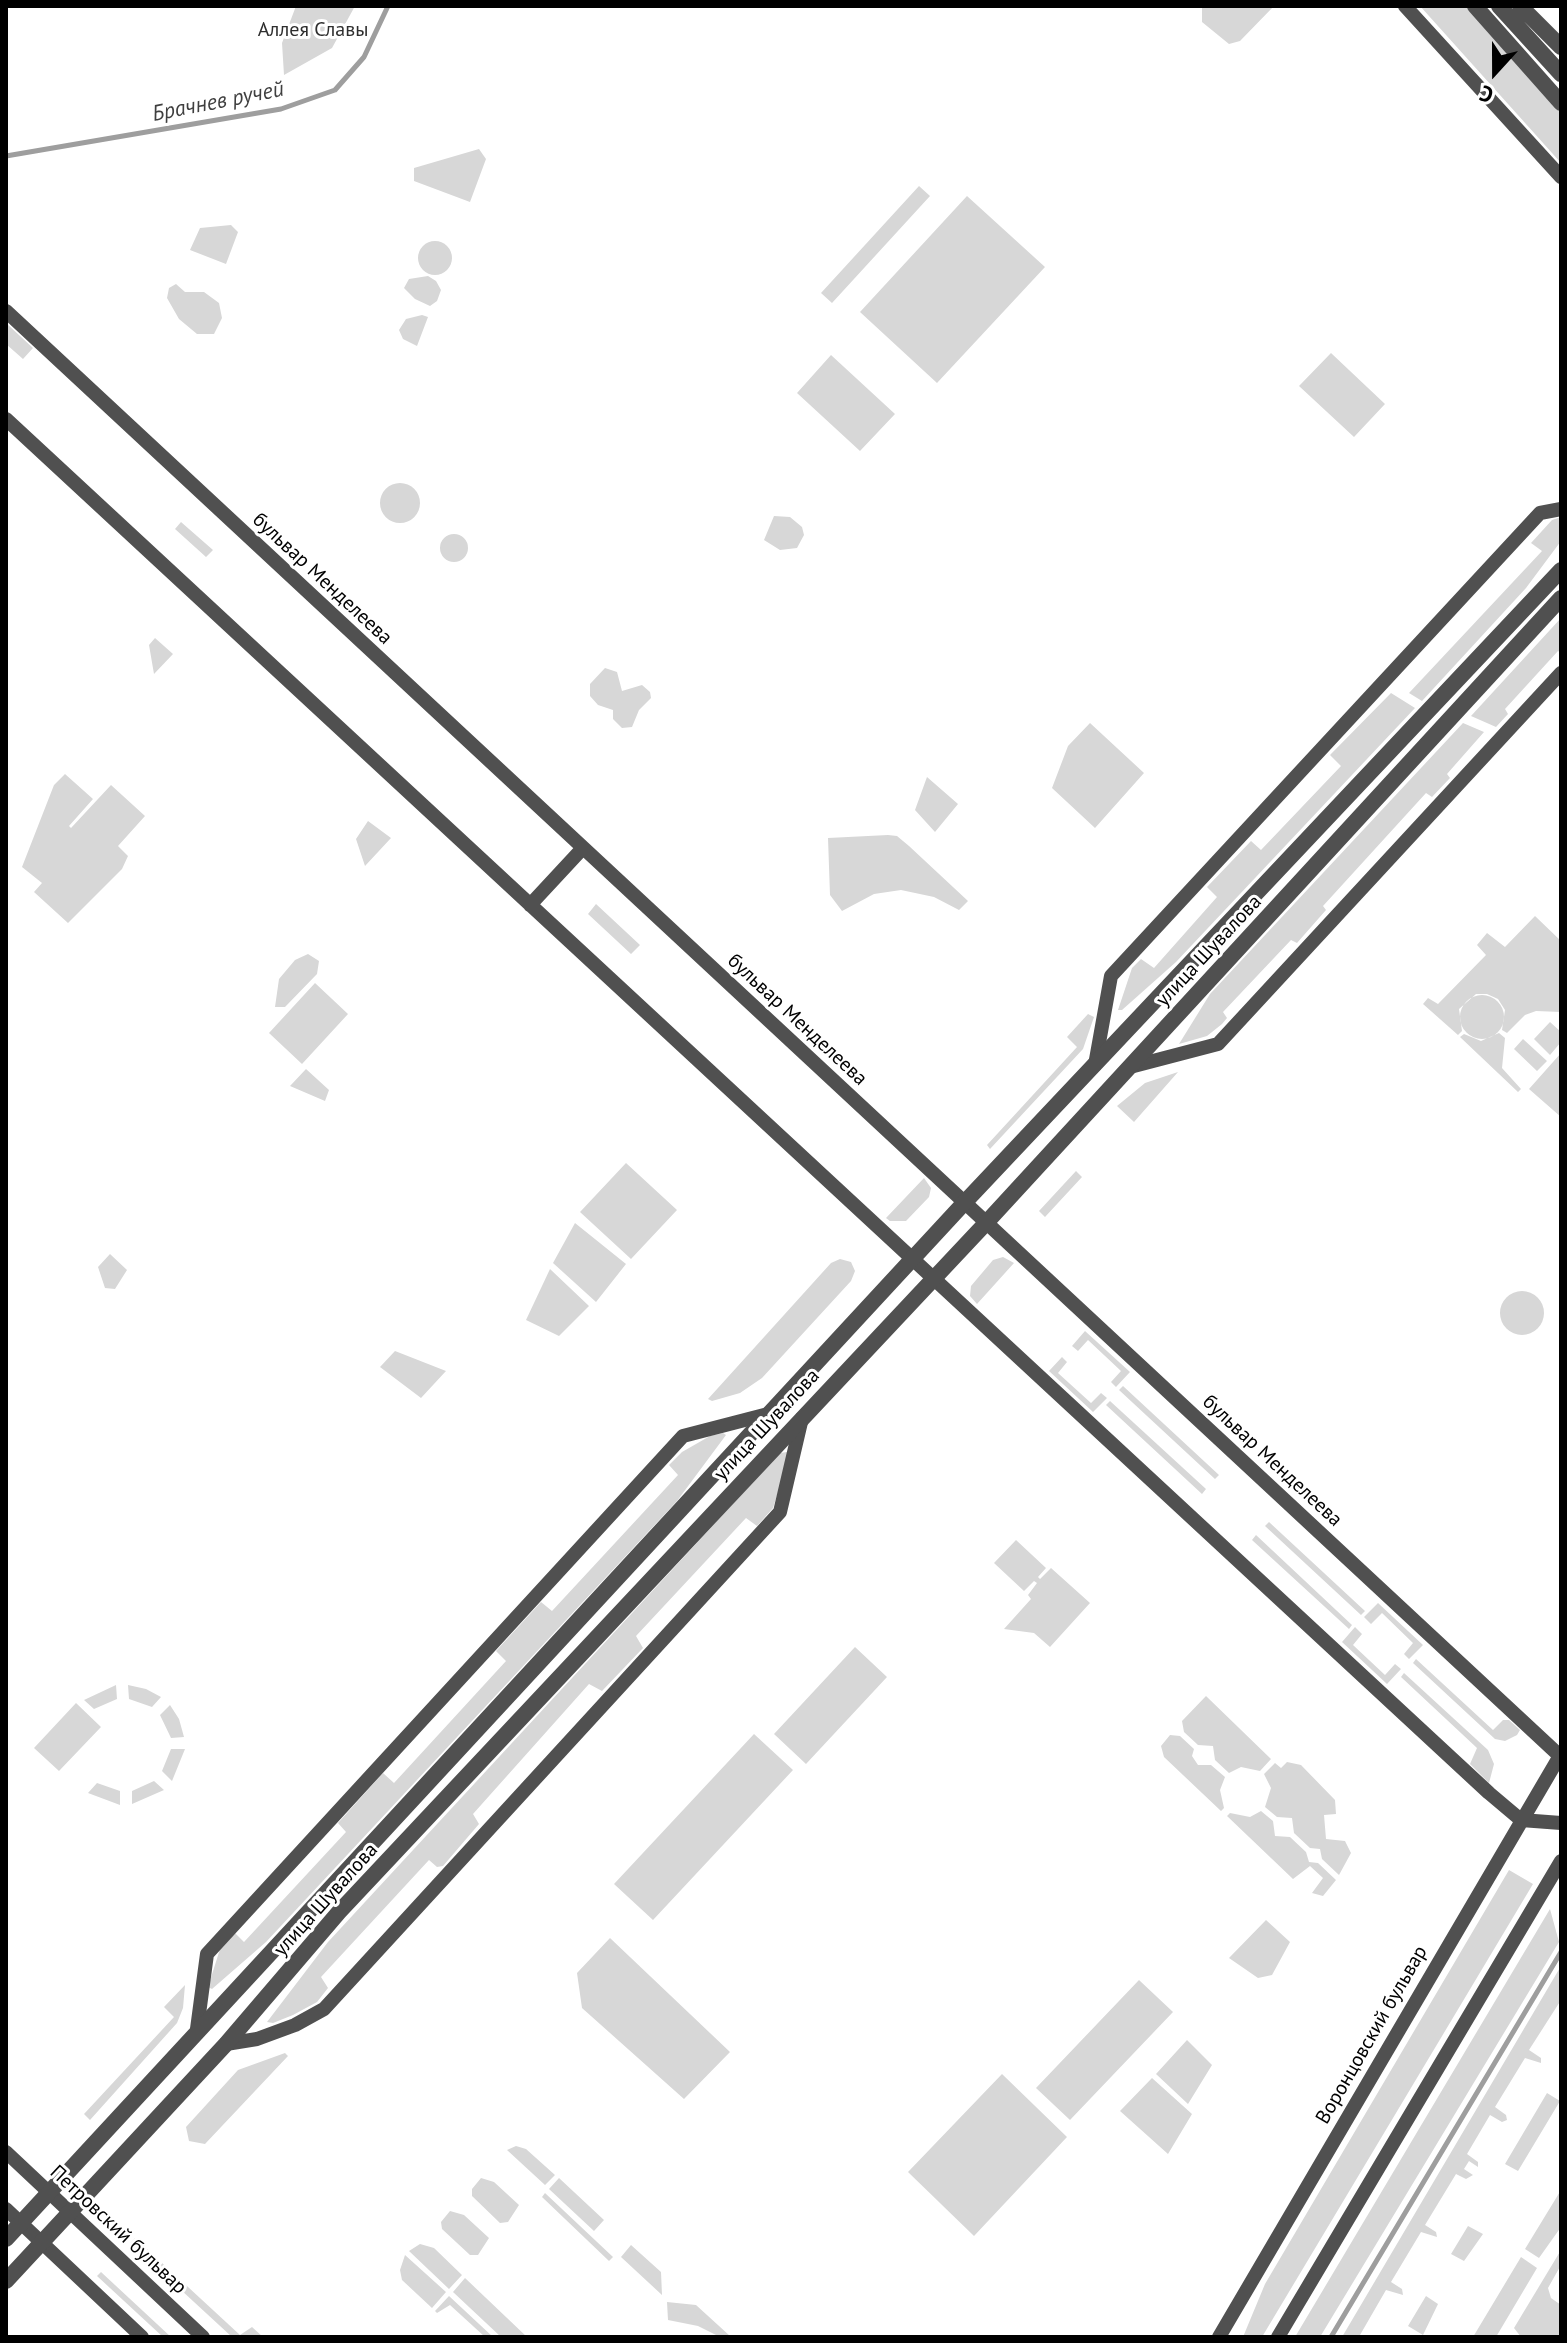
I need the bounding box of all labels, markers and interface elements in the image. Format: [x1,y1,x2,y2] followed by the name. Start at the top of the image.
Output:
[258,18,368,42] park label: Аллея Славы
[1455,32,1535,112] north arrow
[150,76,286,128] water label: Брачнев ручей
[1476,79,1497,110] text: С
[247,508,397,650] street label: бульвар Менделеева
[1151,890,1267,1012] street label: улица Шувалова
[722,949,872,1091] street label: бульвар Менделеева
[709,1364,825,1486] street label: улица Шувалова
[1197,1390,1347,1532] street label: бульвар Менделеева
[269,1839,383,1961] street label: улица Шувалова
[1311,1942,1433,2128] street label: Воронцовский бульвар
[45,2160,191,2300] street label: Петровский бульвар

